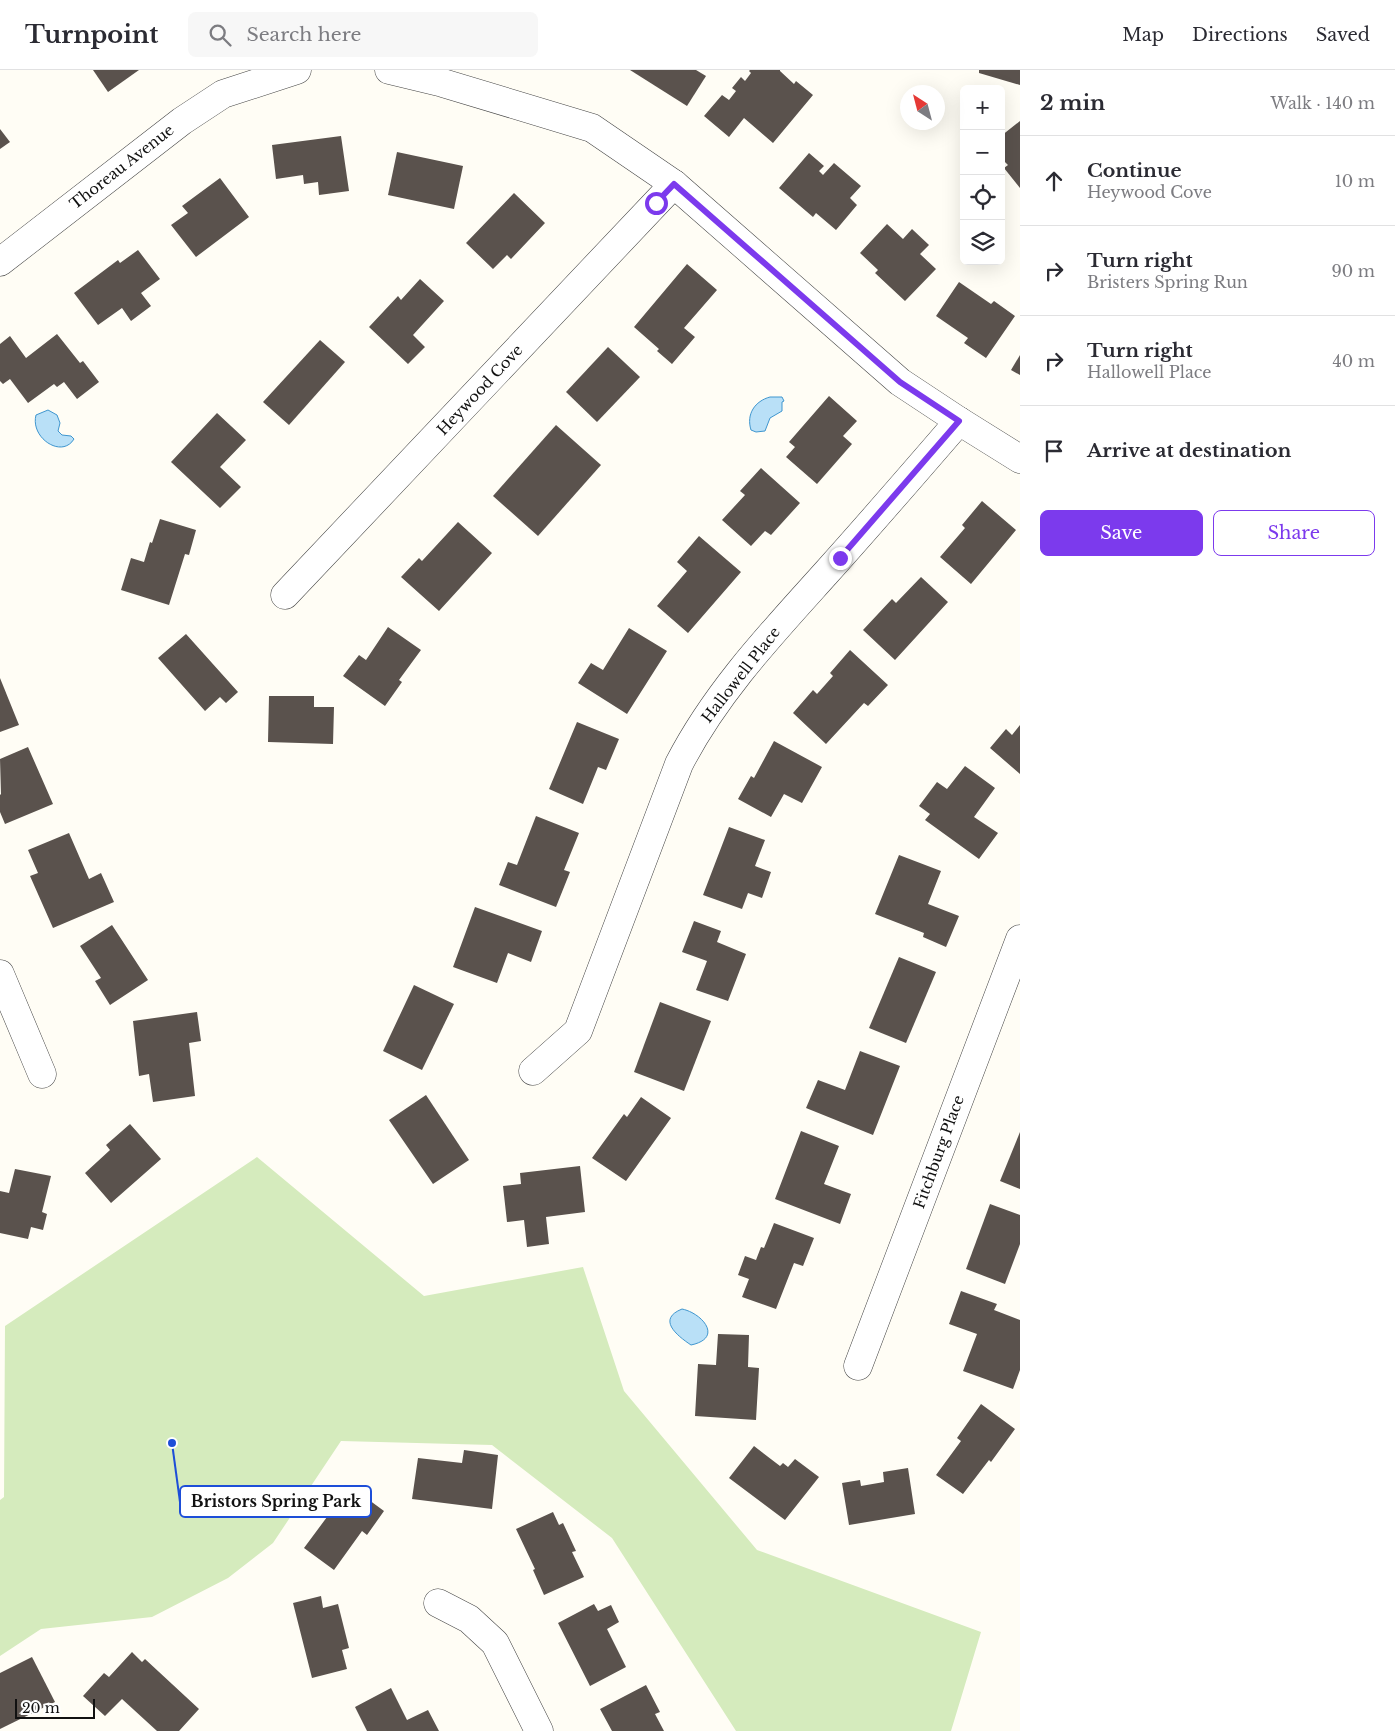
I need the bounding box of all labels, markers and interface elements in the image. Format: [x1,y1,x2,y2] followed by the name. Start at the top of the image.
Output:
[188,12,538,57] search box
[25,20,158,49] text: Turnpoint
[206,21,234,49] icon: search
[246,23,361,46] text: Search here
[1122,24,1164,46] text: Map
[1192,24,1288,46] text: Directions
[1316,24,1370,46] text: Saved
[900,85,945,130] north arrow
[960,85,1005,265] map controls
[960,85,1005,130] button: +
[1040,90,1105,116] text: 2 min
[1270,93,1375,113] text: Walk · 140 m
[66,120,178,213] street label: Thoreau Avenue
[960,130,1005,175] button: −
[1087,159,1182,182] text: Continue
[1040,167,1068,195] icon: ahead
[1335,171,1375,191] text: 10 m
[960,175,1005,220] button: locate
[1087,182,1212,202] text: Heywood Cove
[645,192,668,215] route start
[960,220,1005,265] button: layers
[1087,249,1193,272] text: Turn right
[1040,257,1068,285] icon: right
[1332,261,1375,281] text: 90 m
[1087,272,1248,292] text: Bristers Spring Run
[1087,339,1193,362] text: Turn right
[433,340,526,439] street label: Heywood Cove
[1040,347,1068,375] icon: right
[1332,351,1375,371] text: 40 m
[1087,362,1212,382] text: Hallowell Place
[1040,437,1068,465] icon: arrive
[1087,439,1291,462] text: Arrive at destination
[1040,510,1203,556] button: Save
[1213,510,1375,556] button: Share
[829,547,852,570] route end
[697,623,784,727] street label: Hallowell Place
[909,1092,968,1211] street label: Fitchburg Place
[180,1486,371,1517] callout: Bristors Spring Park
[191,1491,361,1511] text: Bristors Spring Park
[15,1696,95,1719] scale bar
[22,1699,60,1717] text: 20 m

